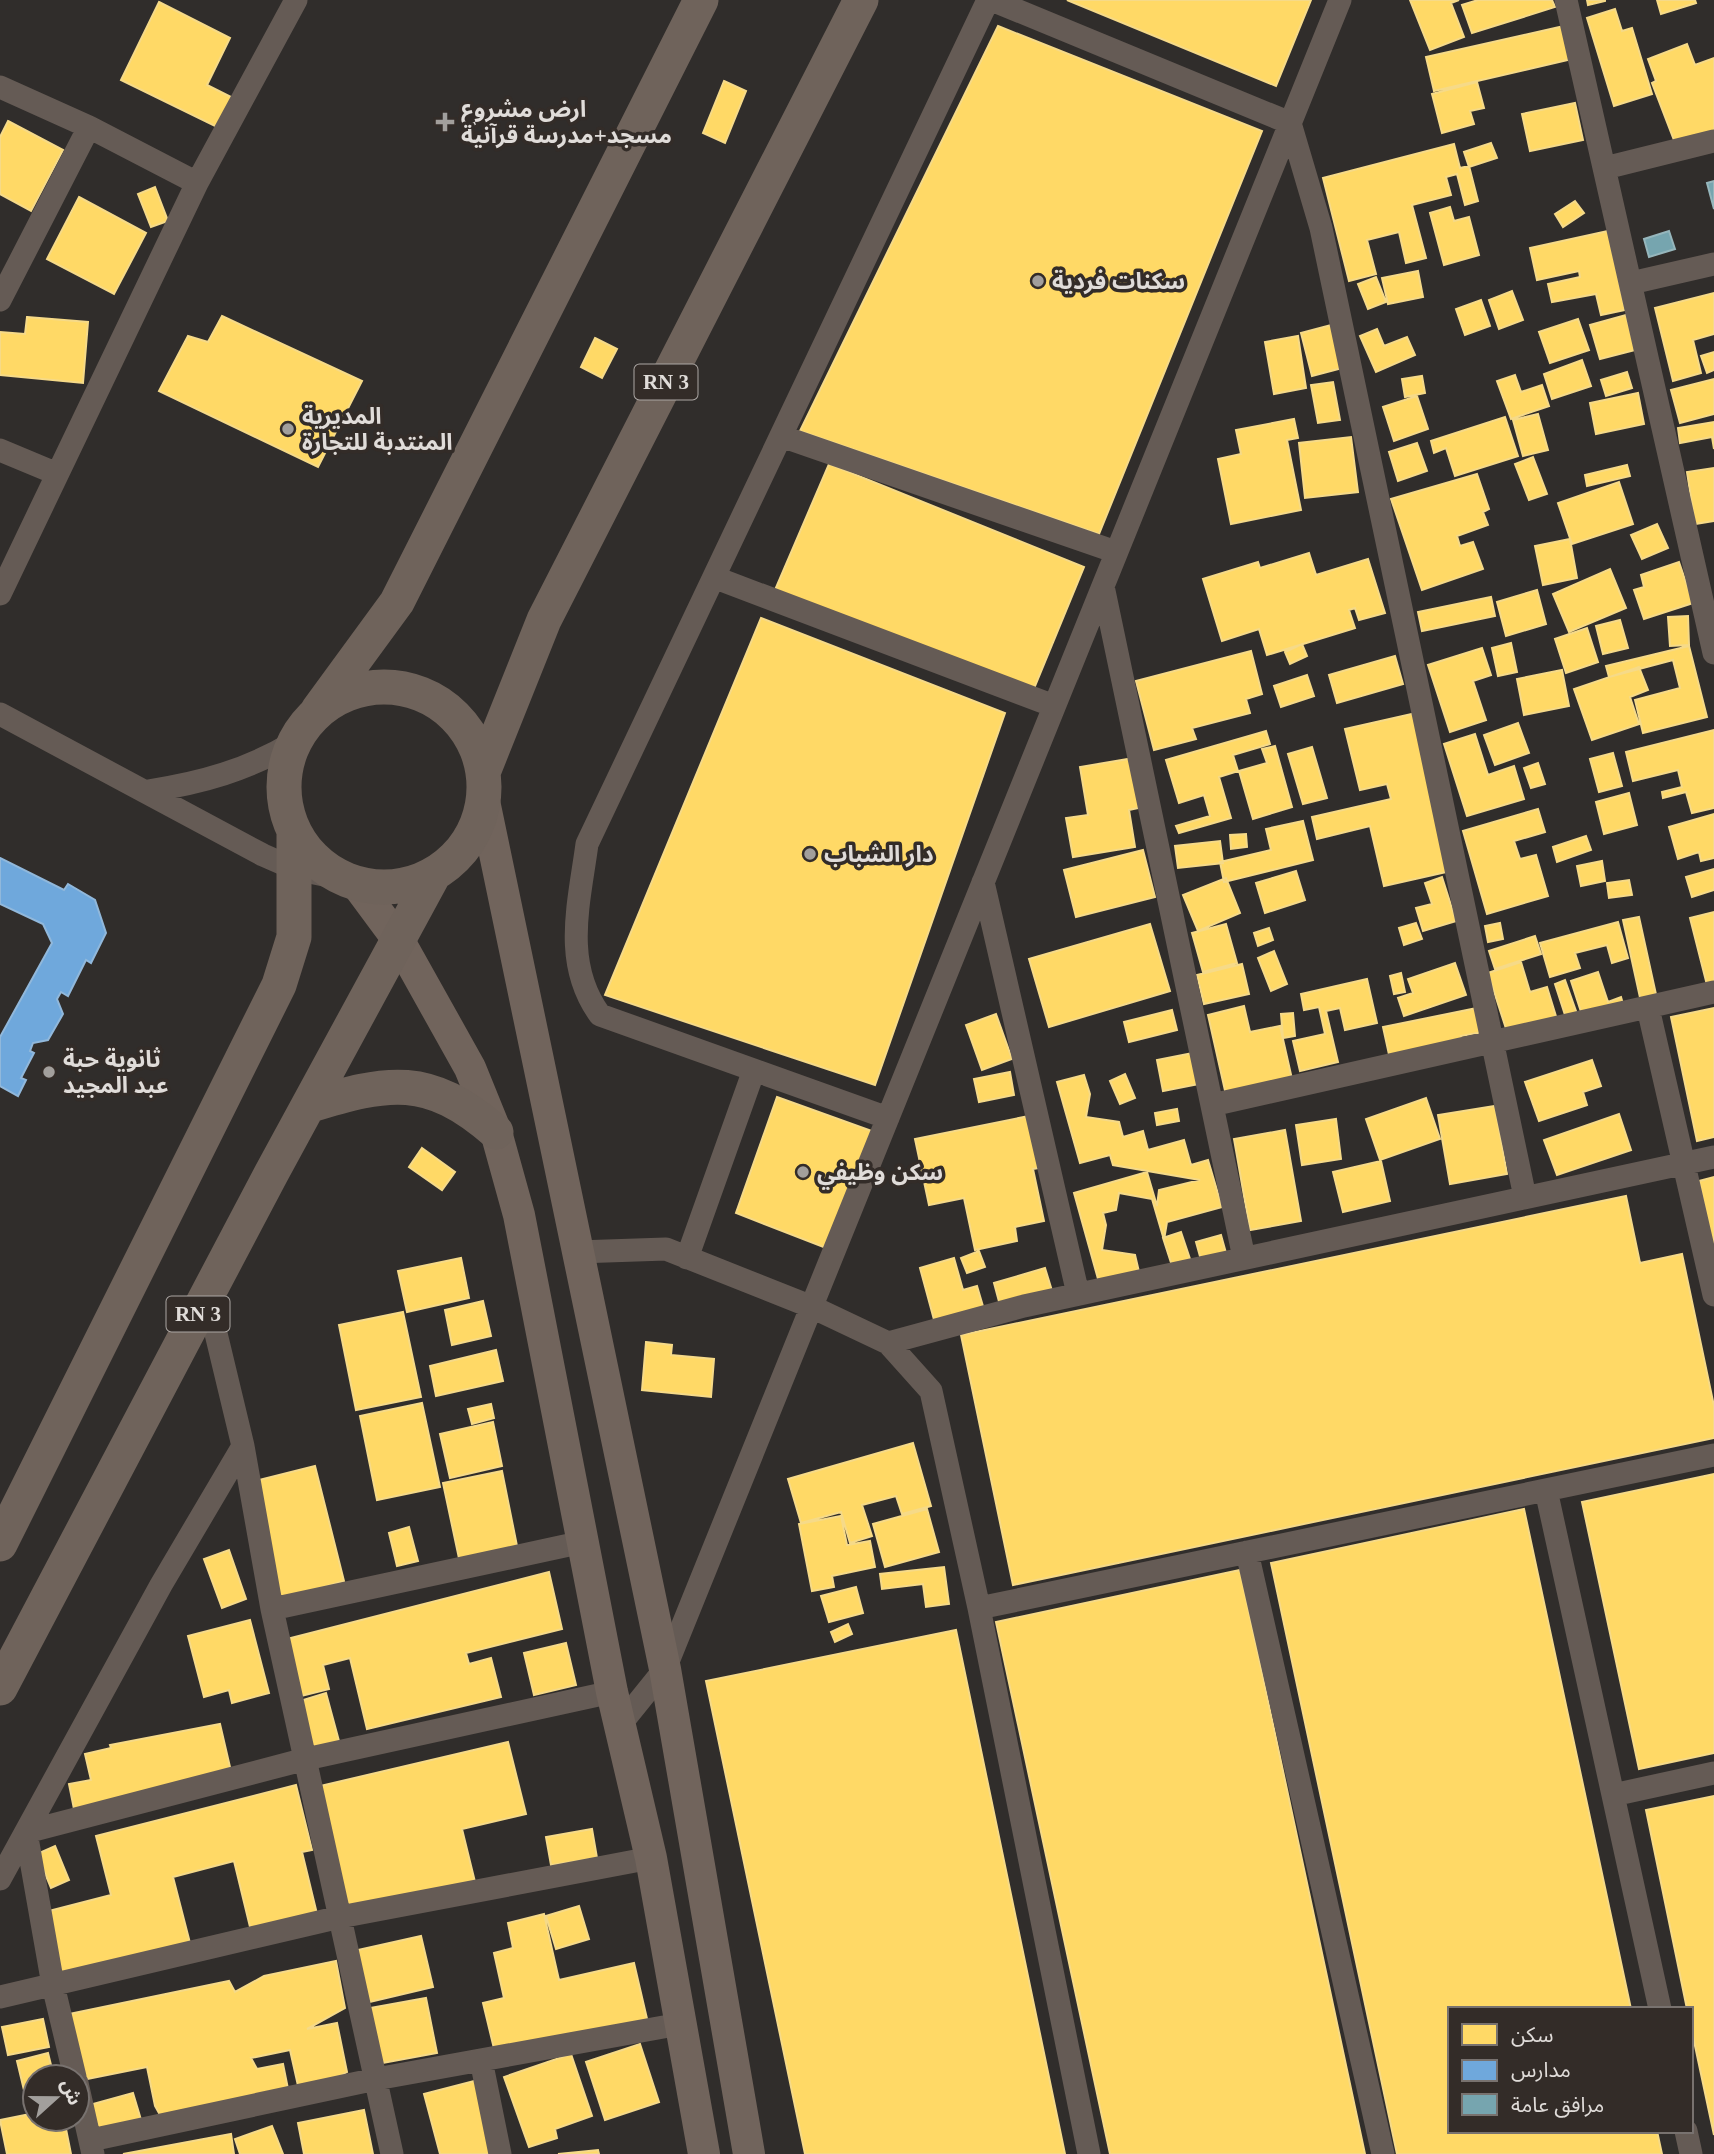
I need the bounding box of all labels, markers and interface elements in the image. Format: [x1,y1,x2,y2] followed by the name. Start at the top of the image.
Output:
[461,97,672,149] place label: ارض مشروع مسجد+مدرسة قرآنية
[435,112,455,132] marker: ارض مشروع مسجد+مدرسة قرآنية
[1052,269,1185,295] place label: سكنات فردية
[1030,273,1046,289] marker: سكنات فردية
[634,364,698,400] road number: RN 3
[302,404,453,456] place label: المديرية المنتدبة للتجارة
[280,421,296,437] marker: المديرية المنتدبة للتجارة
[824,842,934,868] place label: دار الشباب
[802,846,818,862] marker: دار الشباب
[63,1047,169,1098] place label: ثانوية حبة عبد المجيد
[41,1064,57,1080] marker: ثانوية حبة عبد المجيد
[817,1160,943,1190] place label: سكن وظيفي
[795,1164,811,1180] marker: سكن وظيفي
[166,1296,230,1332] road number: RN 3
[1448,2007,1693,2133] legend
[1511,2023,1553,2047] text: سكن
[1511,2058,1571,2082] text: مدارس
[21,2063,91,2133] north arrow
[57,2076,86,2108] text: ش
[1511,2093,1604,2118] text: مرافق عامة

